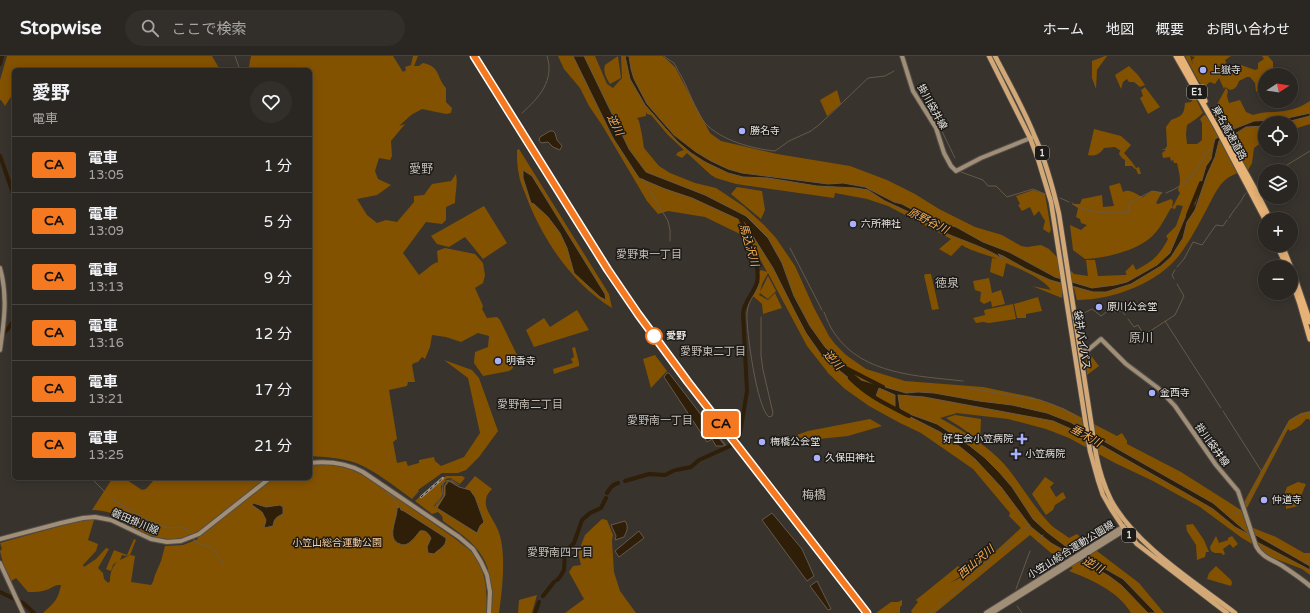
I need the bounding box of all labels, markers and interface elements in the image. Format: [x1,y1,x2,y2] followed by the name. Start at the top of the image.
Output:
[125,10,405,46] search box
[20,17,101,39] text: Stopwise
[139,17,161,39] icon: search
[171,20,247,38] text: ここで検索
[1042,21,1084,38] text: ホーム
[1106,21,1134,38] text: 地図
[1156,21,1184,38] text: 概要
[1206,21,1290,38] text: お問い合わせ
[1211,64,1241,76] place label: 上嶽寺
[1198,65,1208,75] marker: 上嶽寺
[1258,68,1298,108] north arrow
[1258,68,1298,300] map controls
[250,81,292,123] button: heart
[32,82,70,104] text: 愛野
[915,82,949,132] street label: 掛川袋井線
[1187,85,1207,99] road number: E1
[1209,104,1249,162] street label: 東名高速道路
[32,111,58,127] text: 電車
[604,112,626,139] water label: 逆川
[1258,116,1298,156] button: locate
[750,125,780,137] place label: 勝名寺
[737,126,747,136] marker: 勝名寺
[1035,146,1049,160] road number: 1
[88,149,118,167] text: 電車
[44,156,64,173] text: CA
[264,157,292,175] text: 1 分
[409,162,433,176] district label: 愛野
[1258,164,1298,204] button: layers
[88,167,124,183] text: 13:05
[88,205,118,223] text: 電車
[905,205,951,237] water label: 原野谷川
[44,212,64,229] text: CA
[1258,212,1298,252] button: +
[264,213,292,231] text: 5 分
[861,218,901,230] place label: 六所神社
[848,219,858,229] marker: 六所神社
[737,222,762,269] water label: 馬込沢川
[88,223,124,239] text: 13:09
[616,248,682,261] district label: 愛野東一丁目
[1258,260,1298,300] button: −
[88,261,118,279] text: 電車
[44,268,64,285] text: CA
[264,269,292,287] text: 9 分
[935,276,959,290] district label: 徳泉
[88,279,124,295] text: 13:13
[1107,301,1157,313] place label: 原川公会堂
[1094,302,1104,312] marker: 原川公会堂
[1071,310,1093,370] street label: 袋井バイパス
[88,317,118,335] text: 電車
[44,324,64,341] text: CA
[254,325,292,343] text: 12 分
[645,327,663,345] marker: 愛野
[666,330,687,342] place label: 愛野
[1129,331,1153,345] district label: 原川
[88,335,124,351] text: 13:16
[680,345,746,358] district label: 愛野東二丁目
[821,347,846,373] water label: 逆川
[506,355,536,367] place label: 明香寺
[493,356,503,366] marker: 明香寺
[88,373,118,391] text: 電車
[44,380,64,397] text: CA
[254,381,292,399] text: 17 分
[1160,387,1190,399] place label: 金西寺
[1147,388,1157,398] marker: 金西寺
[88,391,124,407] text: 13:21
[497,398,563,411] district label: 愛野南二丁目
[703,411,739,437] line badge: CA
[627,414,693,427] district label: 愛野南一丁目
[711,415,731,432] text: CA
[1192,421,1232,469] street label: 掛川袋井線
[1068,422,1104,450] water label: 垂木川
[88,429,118,447] text: 電車
[943,433,1013,445] place label: 好生会小笠病院
[1016,433,1028,445] marker: 好生会小笠病院
[44,436,64,453] text: CA
[770,436,820,448] place label: 梅橋公会堂
[254,437,292,455] text: 21 分
[757,437,767,447] marker: 梅橋公会堂
[88,447,124,463] text: 13:25
[1010,448,1022,460] marker: 小笠病院
[1025,448,1065,460] place label: 小笠病院
[825,452,875,464] place label: 久保田神社
[812,453,822,463] marker: 久保田神社
[802,488,826,502] district label: 梅橋
[1272,494,1302,506] place label: 仲道寺
[1259,495,1269,505] marker: 仲道寺
[110,507,160,537] street label: 磐田掛川線
[1025,518,1117,582] street label: 小笠山総合運動公園線
[1122,528,1136,542] road number: 1
[292,537,382,549] park label: 小笠山総合運動公園
[955,542,998,581] water label: 西山沢川
[527,546,593,559] district label: 愛野南四丁目
[1080,554,1107,577] water label: 逆川

